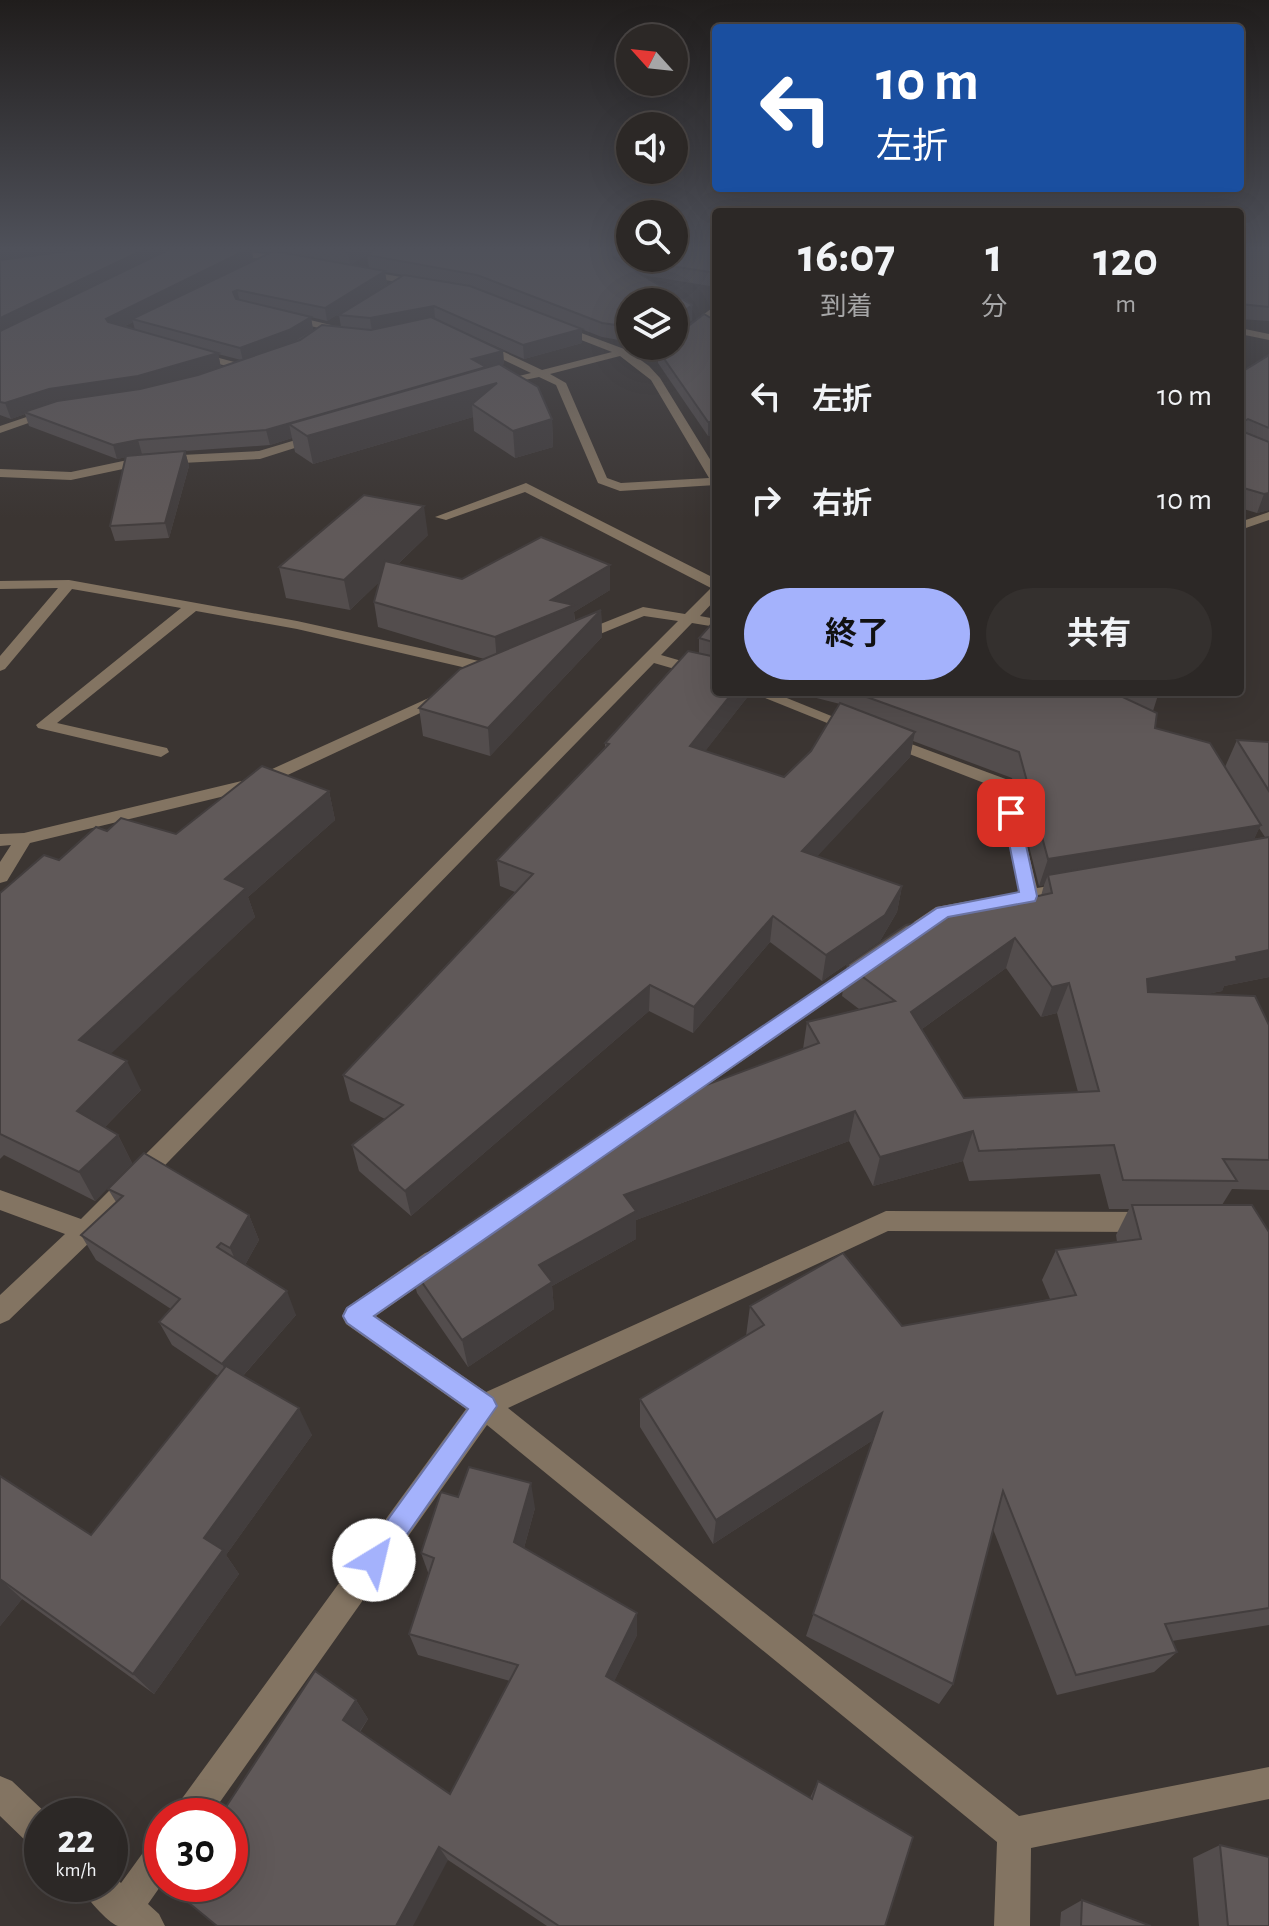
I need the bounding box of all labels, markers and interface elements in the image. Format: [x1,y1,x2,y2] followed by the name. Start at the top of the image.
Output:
[616,24,688,96] north arrow
[616,24,688,360] map controls
[876,54,979,110] text: 10 m
[744,56,848,160] icon: left
[616,112,688,184] button: sound
[876,129,948,165] text: 左折
[616,200,688,272] button: search
[798,233,895,281] text: 16:07
[986,233,1003,281] text: 1
[1093,237,1158,285] text: 120
[616,288,688,360] button: layers
[1115,291,1136,317] text: m
[821,294,873,320] text: 到着
[981,294,1007,320] text: 分
[744,374,788,418] icon: left
[1157,381,1212,411] text: 10 m
[812,385,872,415] text: 左折
[744,478,788,522] icon: right
[1157,485,1212,515] text: 10 m
[812,489,872,519] text: 右折
[744,588,970,680] button: 終了
[986,588,1212,680] button: 共有
[977,779,1045,847] pin
[989,791,1033,835] icon: arrive
[332,1518,416,1602] position arrow
[144,1798,248,1902] speed limit sign: 30
[57,1820,95,1860] text: 22
[55,1860,97,1880] text: km/h

